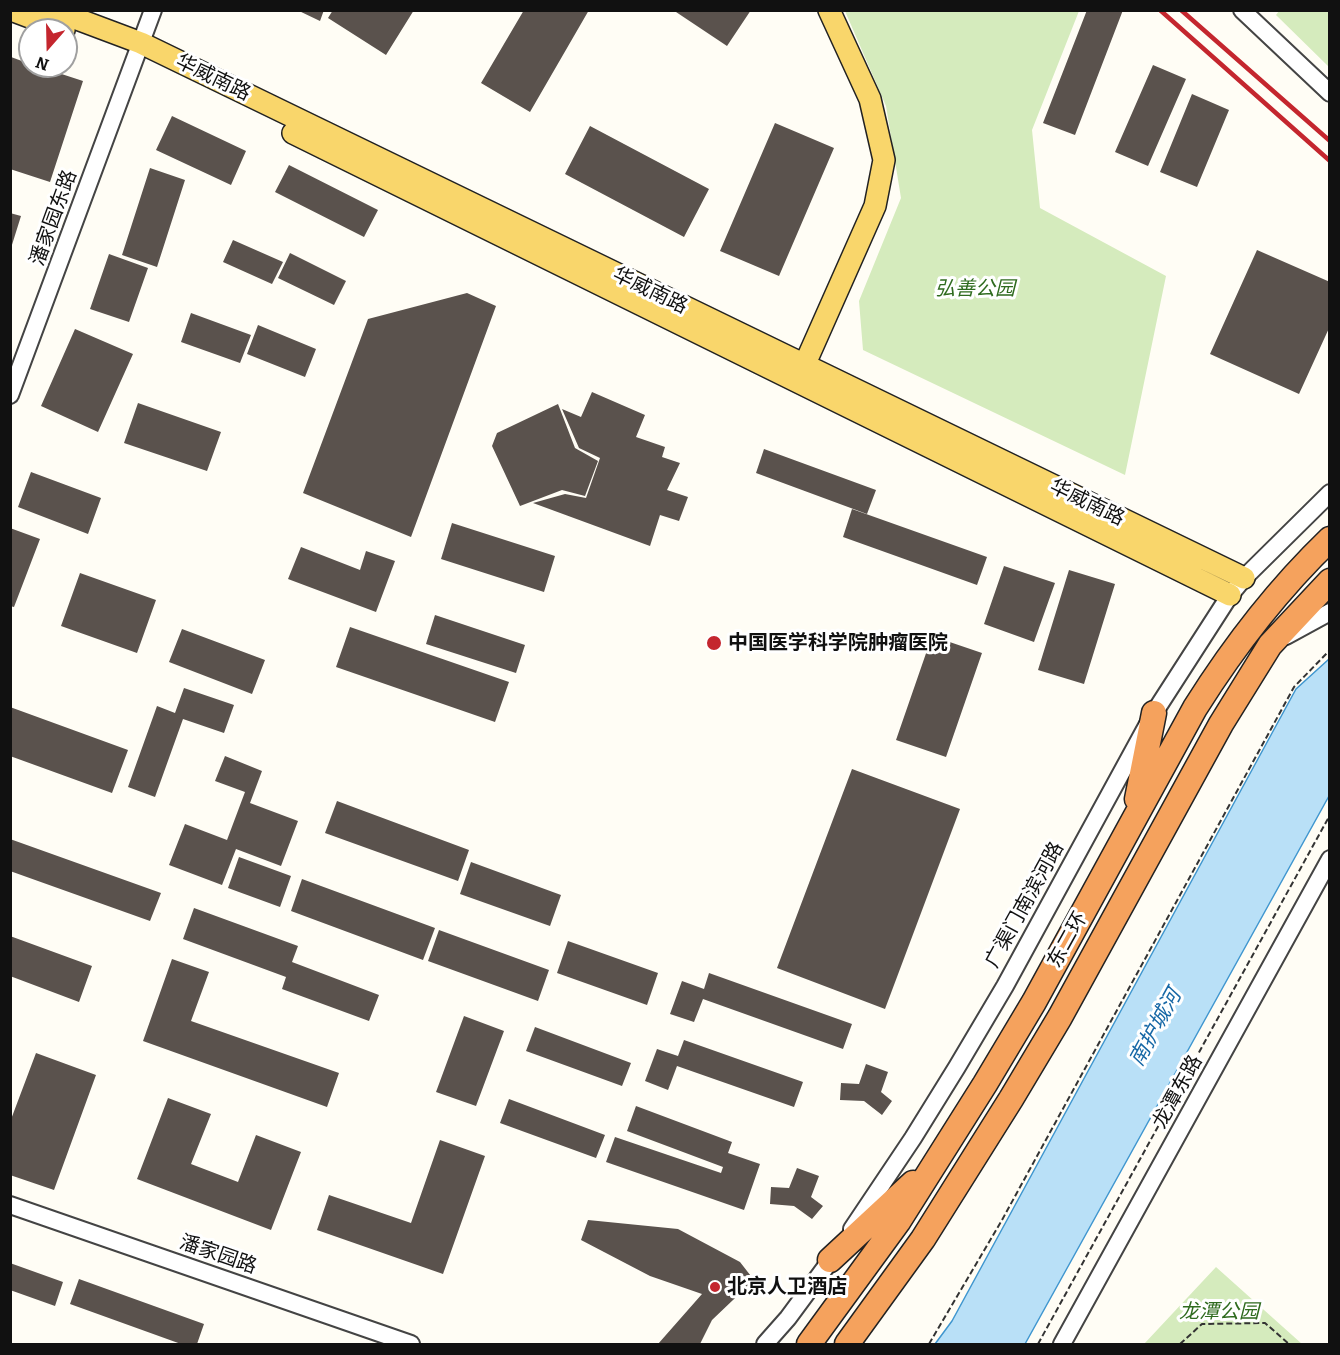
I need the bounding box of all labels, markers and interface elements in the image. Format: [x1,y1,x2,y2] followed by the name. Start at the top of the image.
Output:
[18,18,78,78] north arrow
[172,50,254,106] street label: 华威南路
[33,52,51,75] text: N
[26,167,82,269] street label: 潘家园东路
[609,263,691,319] street label: 华威南路
[935,277,1015,301] park label: 弘善公园
[1046,475,1128,531] street label: 华威南路
[728,631,948,655] place label: 中国医学科学院肿瘤医院
[705,634,723,652] marker: 中国医学科学院肿瘤医院
[981,838,1069,972] street label: 广渠门南滨河路
[1043,908,1093,972] street label: 东二环
[1125,985,1187,1071] water label: 南护城河
[1148,1051,1208,1133] street label: 龙潭东路
[176,1231,260,1279] street label: 潘家园路
[727,1275,847,1299] place label: 北京人卫酒店
[708,1280,722,1294] marker: 北京人卫酒店
[1179,1300,1259,1324] park label: 龙潭公园

